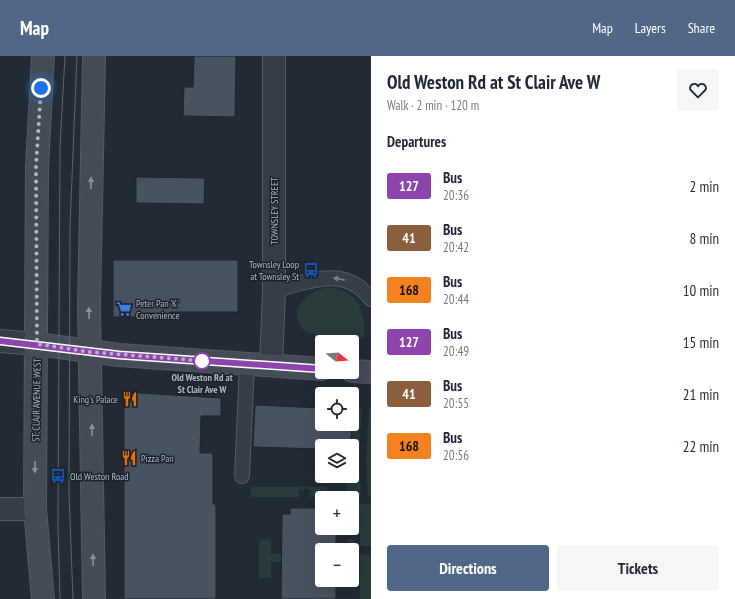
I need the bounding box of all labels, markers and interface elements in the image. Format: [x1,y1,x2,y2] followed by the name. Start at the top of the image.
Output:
[20,16,49,40] text: Map
[592,19,613,37] text: Map
[635,19,666,37] text: Layers
[688,19,715,37] text: Share
[677,69,719,111] button: heart
[387,70,600,94] text: Old Weston Rd at St Clair Ave W
[31,78,51,98] your location
[387,97,479,114] text: Walk · 2 min · 120 m
[387,132,446,151] text: Departures
[443,168,462,187] text: Bus
[88,177,95,189] one-way arrow
[268,177,281,245] street label: TOWNSLEY STREET
[399,177,419,195] text: 127
[689,177,719,196] text: 2 min
[443,187,469,204] text: 20:36
[443,220,462,239] text: Bus
[402,229,416,247] text: 41
[689,229,719,248] text: 8 min
[443,239,469,256] text: 20:42
[249,258,299,283] place label: Townsley Loop at Townsley St
[302,261,320,279] bus stop icon: Townsley Loop at Townsley St
[443,272,462,291] text: Bus
[333,276,345,282] one-way arrow
[399,281,419,299] text: 168
[683,281,719,300] text: 10 min
[443,291,469,308] text: 20:44
[136,297,180,322] place label: Peter Pan 'K' Convenience
[115,300,133,318] supermarket icon: Peter Pan 'K' Convenience
[86,307,93,319] one-way arrow
[443,324,462,343] text: Bus
[399,333,419,351] text: 127
[683,333,719,352] text: 15 min
[315,335,359,379] north arrow
[315,335,359,587] map controls
[443,343,469,360] text: 20:49
[193,352,211,370] marker: Old Weston Rd at St Clair Ave W
[29,358,44,442] street label: ST. CLAIR AVENUE WEST
[171,371,233,396] place label: Old Weston Rd at St Clair Ave W
[443,376,462,395] text: Bus
[402,385,416,403] text: 41
[683,385,719,404] text: 21 min
[315,387,359,431] button: locate
[121,390,139,408] restaurant icon: King's Palace
[73,393,118,406] place label: King's Palace
[443,395,469,412] text: 20:55
[89,423,95,436] one-way arrow
[443,428,462,447] text: Bus
[399,437,419,455] text: 168
[683,437,719,456] text: 22 min
[315,439,359,483] button: layers
[443,447,469,464] text: 20:56
[120,449,138,467] restaurant icon: Pizza Pan
[141,452,174,465] place label: Pizza Pan
[32,461,38,474] one-way arrow
[49,467,67,485] bus stop icon: Old Weston Road
[70,470,129,483] place label: Old Weston Road
[315,491,359,535] button: +
[315,543,359,587] button: −
[387,545,549,591] button: Directions
[557,545,719,591] button: Tickets
[90,553,96,566] one-way arrow

